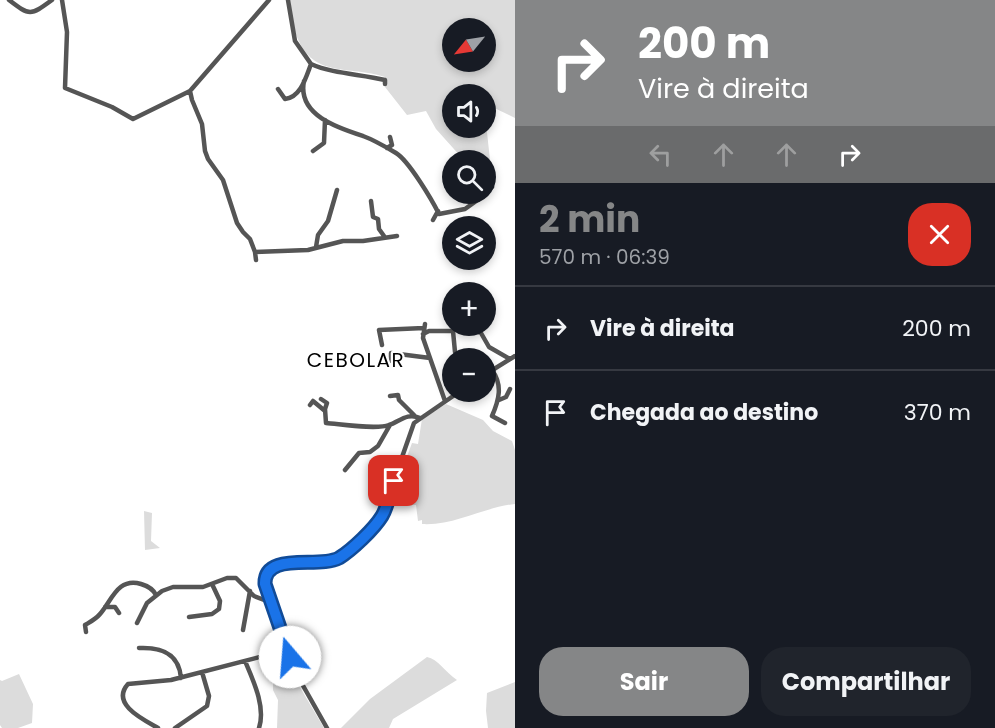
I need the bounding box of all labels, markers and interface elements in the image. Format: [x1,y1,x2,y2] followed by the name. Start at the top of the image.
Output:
[638,14,770,73] text: 200 m
[442,18,496,72] north arrow
[442,18,496,402] map controls
[539,24,617,102] icon: right
[638,70,809,107] text: Vire à direita
[442,84,496,138] button: sound
[644,138,677,171] icon: left
[707,138,740,171] icon: ahead
[770,138,803,171] icon: ahead
[833,138,866,171] icon: right
[442,150,496,204] button: search
[539,194,640,245] text: 2 min
[908,203,971,266] button: close
[442,216,496,270] button: layers
[539,243,670,271] text: 570 m · 06:39
[442,282,496,336] button: +
[539,312,572,345] icon: right
[590,313,735,344] text: Vire à direita
[902,313,971,344] text: 200 m
[307,346,405,374] district label: CEBOLAR
[442,348,496,402] button: −
[539,396,572,429] icon: arrive
[590,397,818,428] text: Chegada ao destino
[904,397,971,428] text: 370 m
[368,455,419,506] pin
[377,464,410,497] icon: arrive
[258,625,322,689] position arrow
[539,647,749,716] button: Sair
[761,647,971,716] button: Compartilhar

